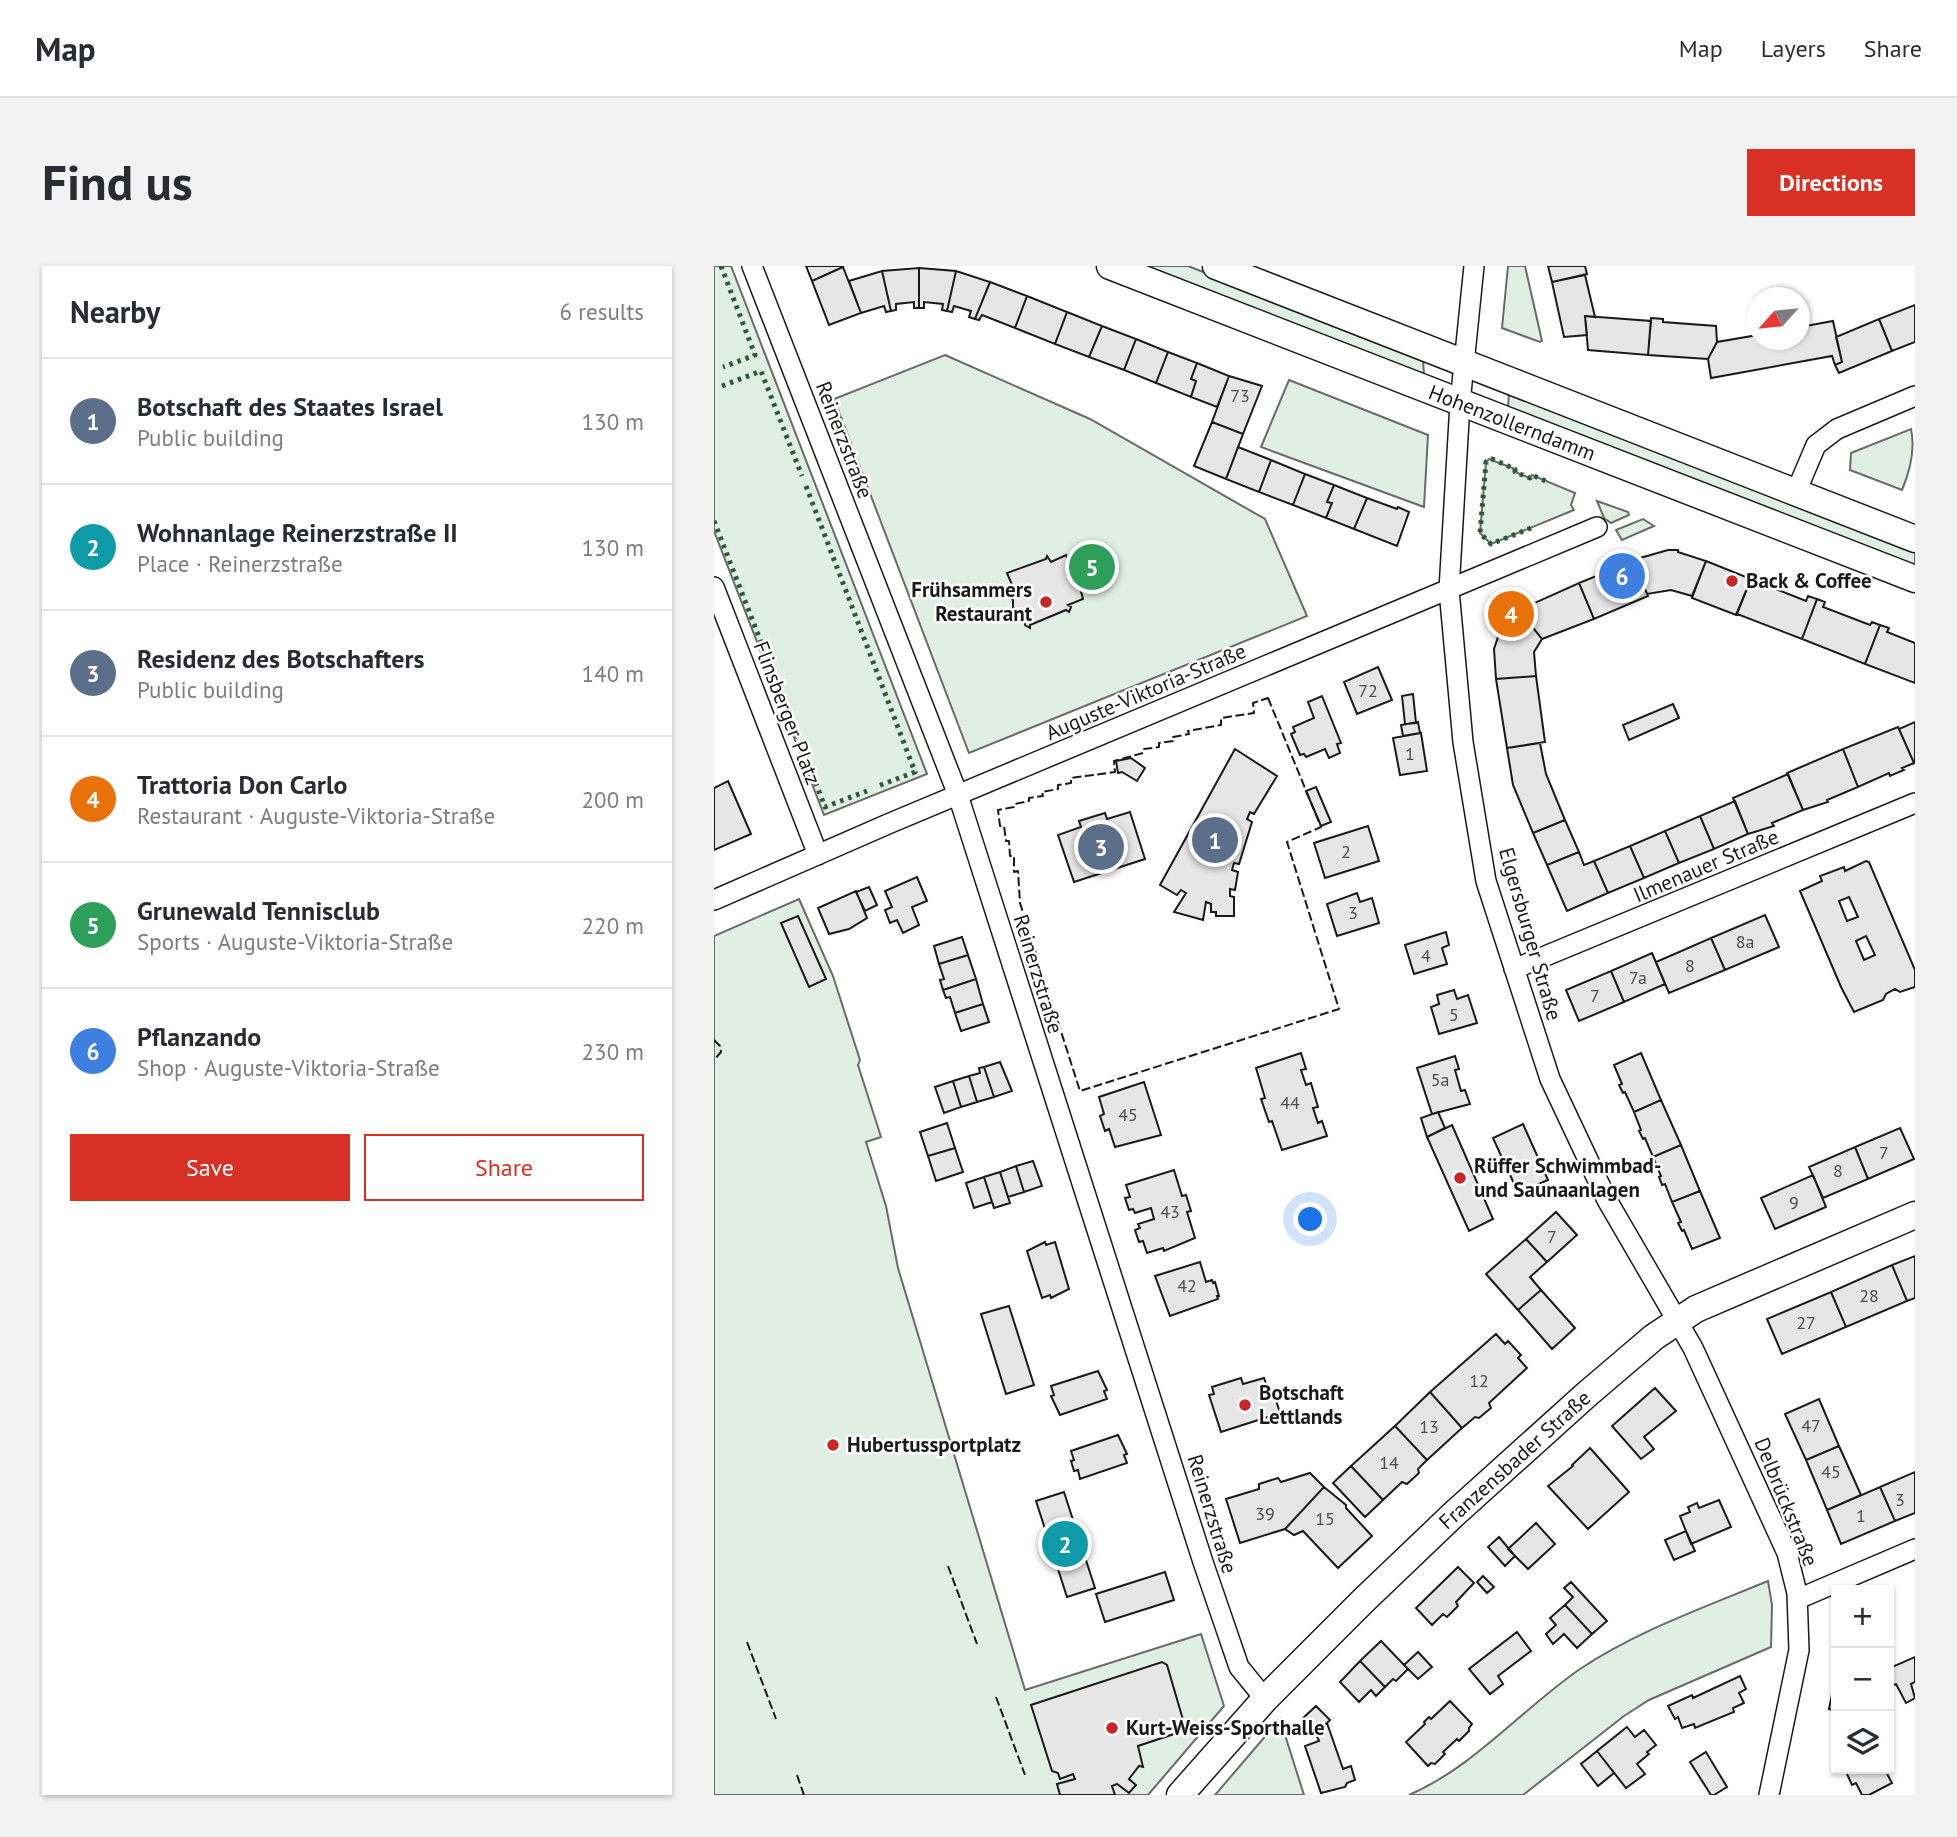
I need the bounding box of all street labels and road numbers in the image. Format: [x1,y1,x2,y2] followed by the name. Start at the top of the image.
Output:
[810,378,879,502] street label: Reinerzstraße
[1425,378,1600,467] street label: Hohenzollerndamm
[748,637,827,788] street label: Flinsberger Platz
[1042,637,1250,746] street label: Auguste-Viktoria-Straße
[1629,823,1783,908] street label: Ilmenauer Straße
[1493,844,1568,1023] street label: Elgersburger Straße
[1008,911,1069,1037] street label: Reinerzstraße
[1433,1384,1596,1535] street label: Franzensbader Straße
[1748,1433,1825,1570] street label: Delbrückstraße
[1182,1451,1243,1577] street label: Reinerzstraße

